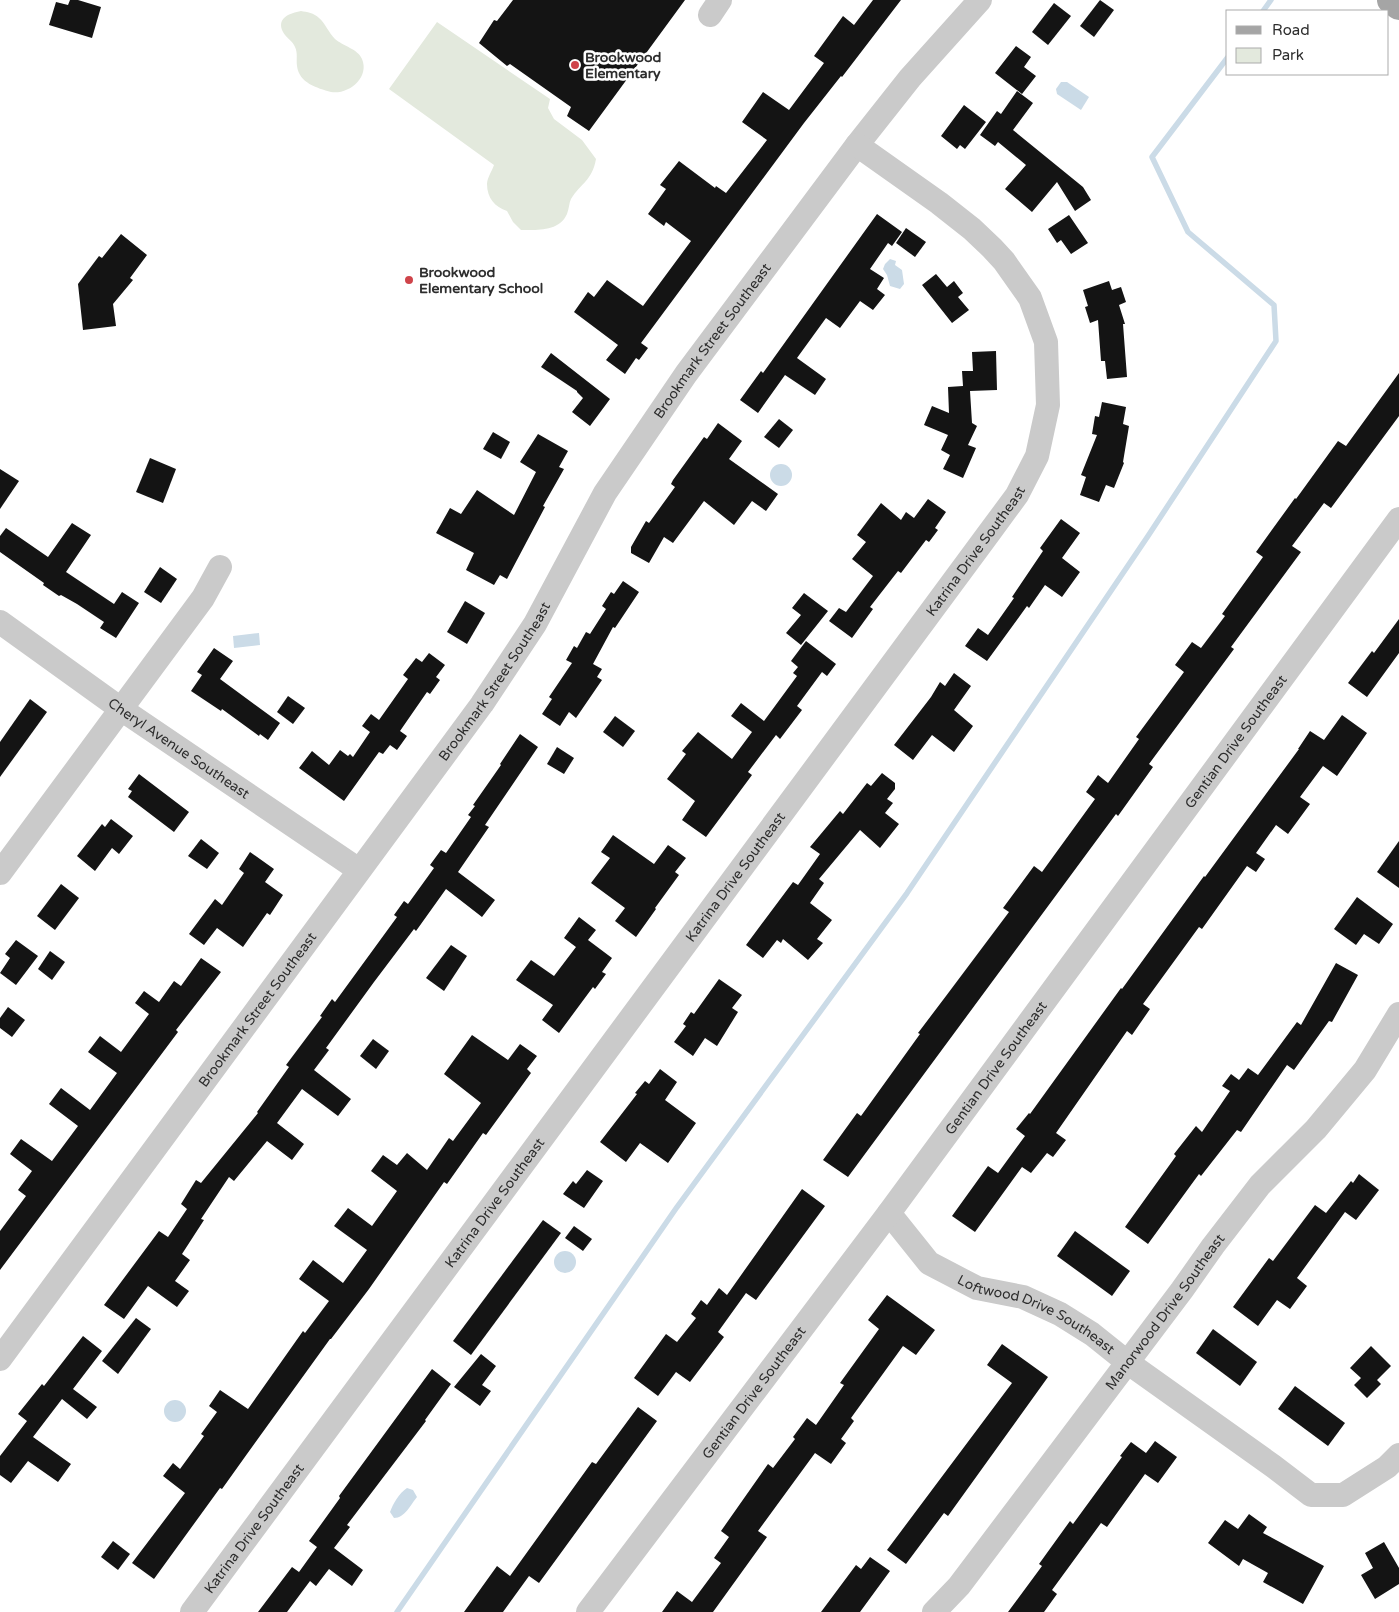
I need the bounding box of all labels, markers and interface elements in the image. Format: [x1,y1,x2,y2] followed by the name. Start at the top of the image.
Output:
[1226,10,1389,75] legend
[1272,21,1310,39] text: Road
[1272,46,1304,64] text: Park
[585,49,661,82] place label: Brookwood Elementary
[569,59,581,71] marker: Brookwood Elementary
[650,259,775,421] street label: Brookmark Street Southeast
[419,264,543,297] place label: Brookwood Elementary School
[403,274,415,286] marker: Brookwood Elementary School
[922,483,1029,619] street label: Katrina Drive Southeast
[435,598,554,764] street label: Brookmark Street Southeast
[1181,671,1291,811] street label: Gentian Drive Southeast
[105,694,254,803] street label: Cheryl Avenue Southeast
[682,808,789,945] street label: Katrina Drive Southeast
[195,928,320,1090] street label: Brookmark Street Southeast
[941,997,1051,1138] street label: Gentian Drive Southeast
[441,1134,548,1271] street label: Katrina Drive Southeast
[1101,1230,1228,1393] street label: Manorwood Drive Southeast
[955,1271,1119,1358] street label: Loftwood Drive Southeast
[698,1322,809,1462] street label: Gentian Drive Southeast
[200,1460,308,1597] street label: Katrina Drive Southeast

